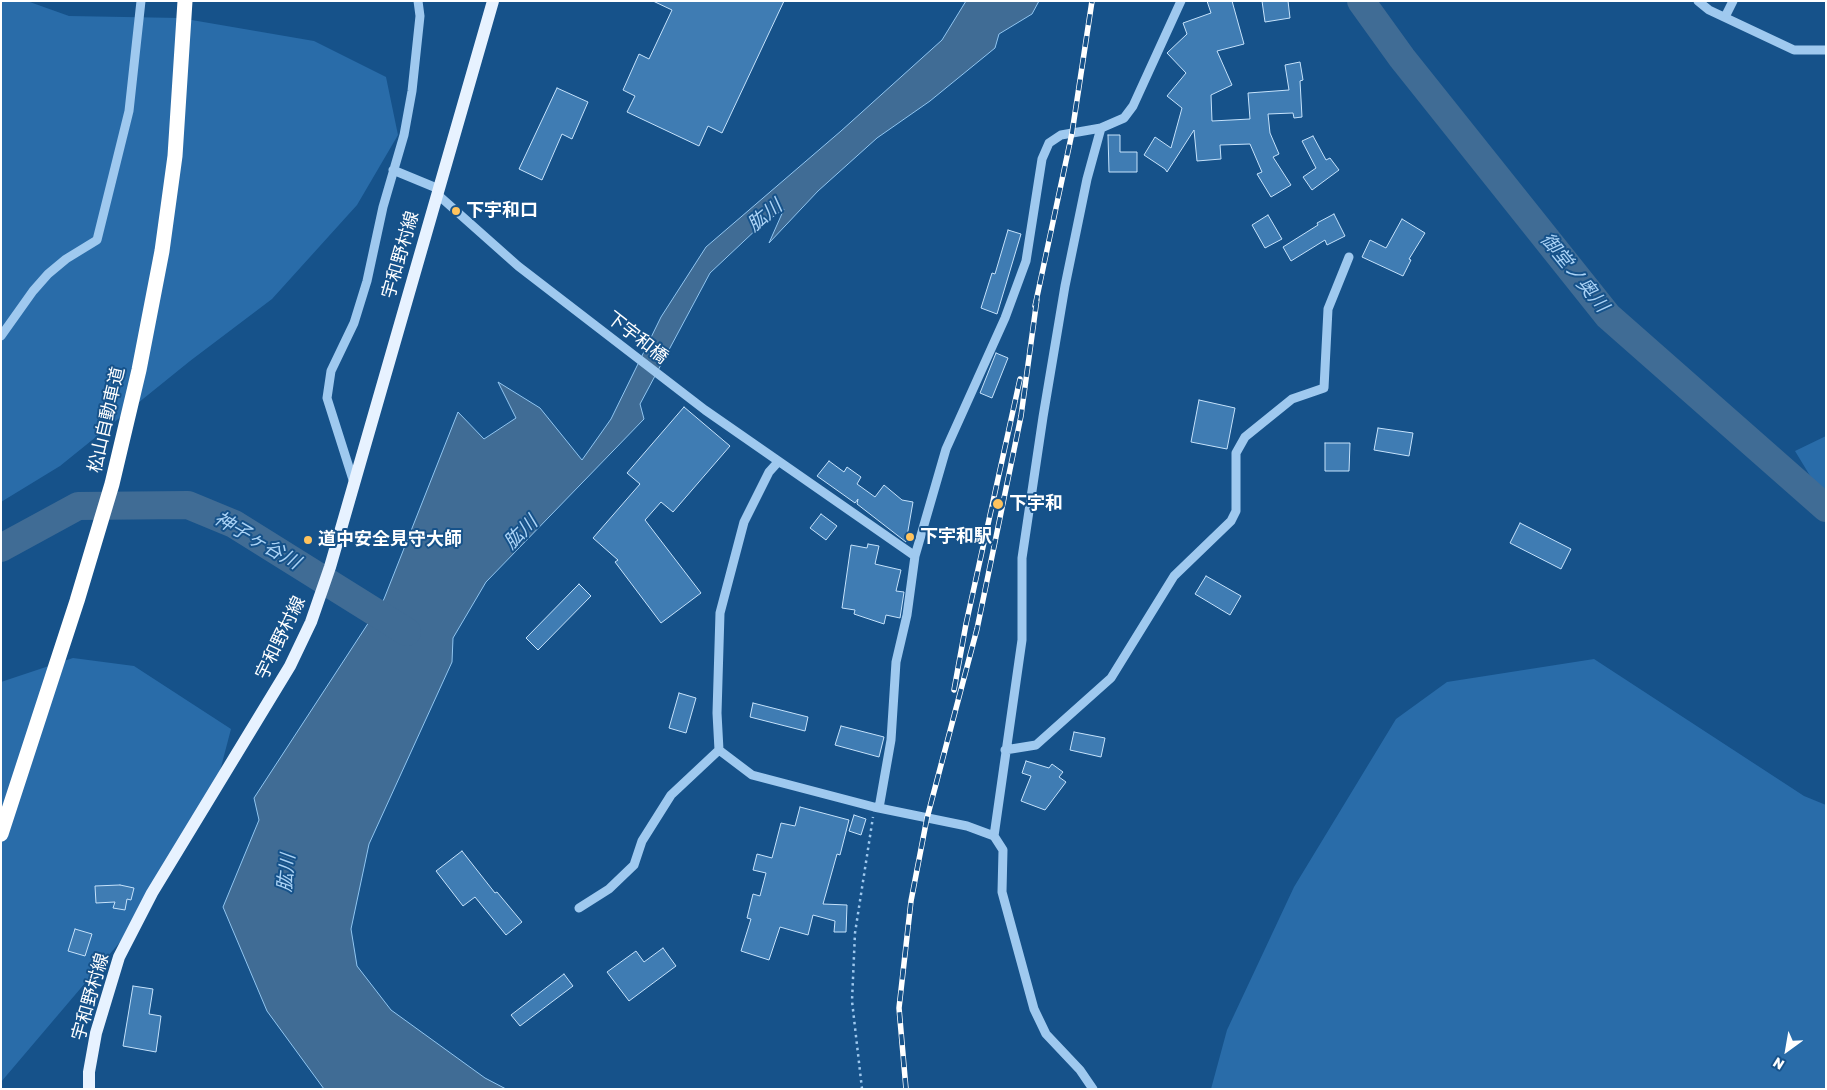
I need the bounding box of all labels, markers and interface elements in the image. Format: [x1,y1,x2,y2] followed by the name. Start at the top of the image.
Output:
[743,195,787,237] water label: 肱川
[466,200,538,222] place label: 下宇和口
[450,205,462,217] marker: 下宇和口
[378,209,424,301] street label: 宇和野村線
[1535,229,1613,317] water label: 御堂ノ奥川
[602,307,672,369] street label: 下宇和橋
[84,365,130,475] street label: 松山自動車道
[1009,493,1063,515] place label: 下宇和
[991,497,1005,511] marker: 下宇和
[210,507,304,575] water label: 神子ヶ谷川
[500,512,542,554] water label: 肱川
[920,526,992,548] place label: 下宇和駅
[318,529,462,551] place label: 道中安全見守大師
[904,531,916,543] marker: 下宇和駅
[302,534,314,546] marker: 道中安全見守大師
[252,593,310,683] street label: 宇和野村線
[274,853,300,893] water label: 肱川
[68,951,114,1043] street label: 宇和野村線
[1762,1025,1812,1075] north arrow
[1770,1053,1788,1073] text: N

